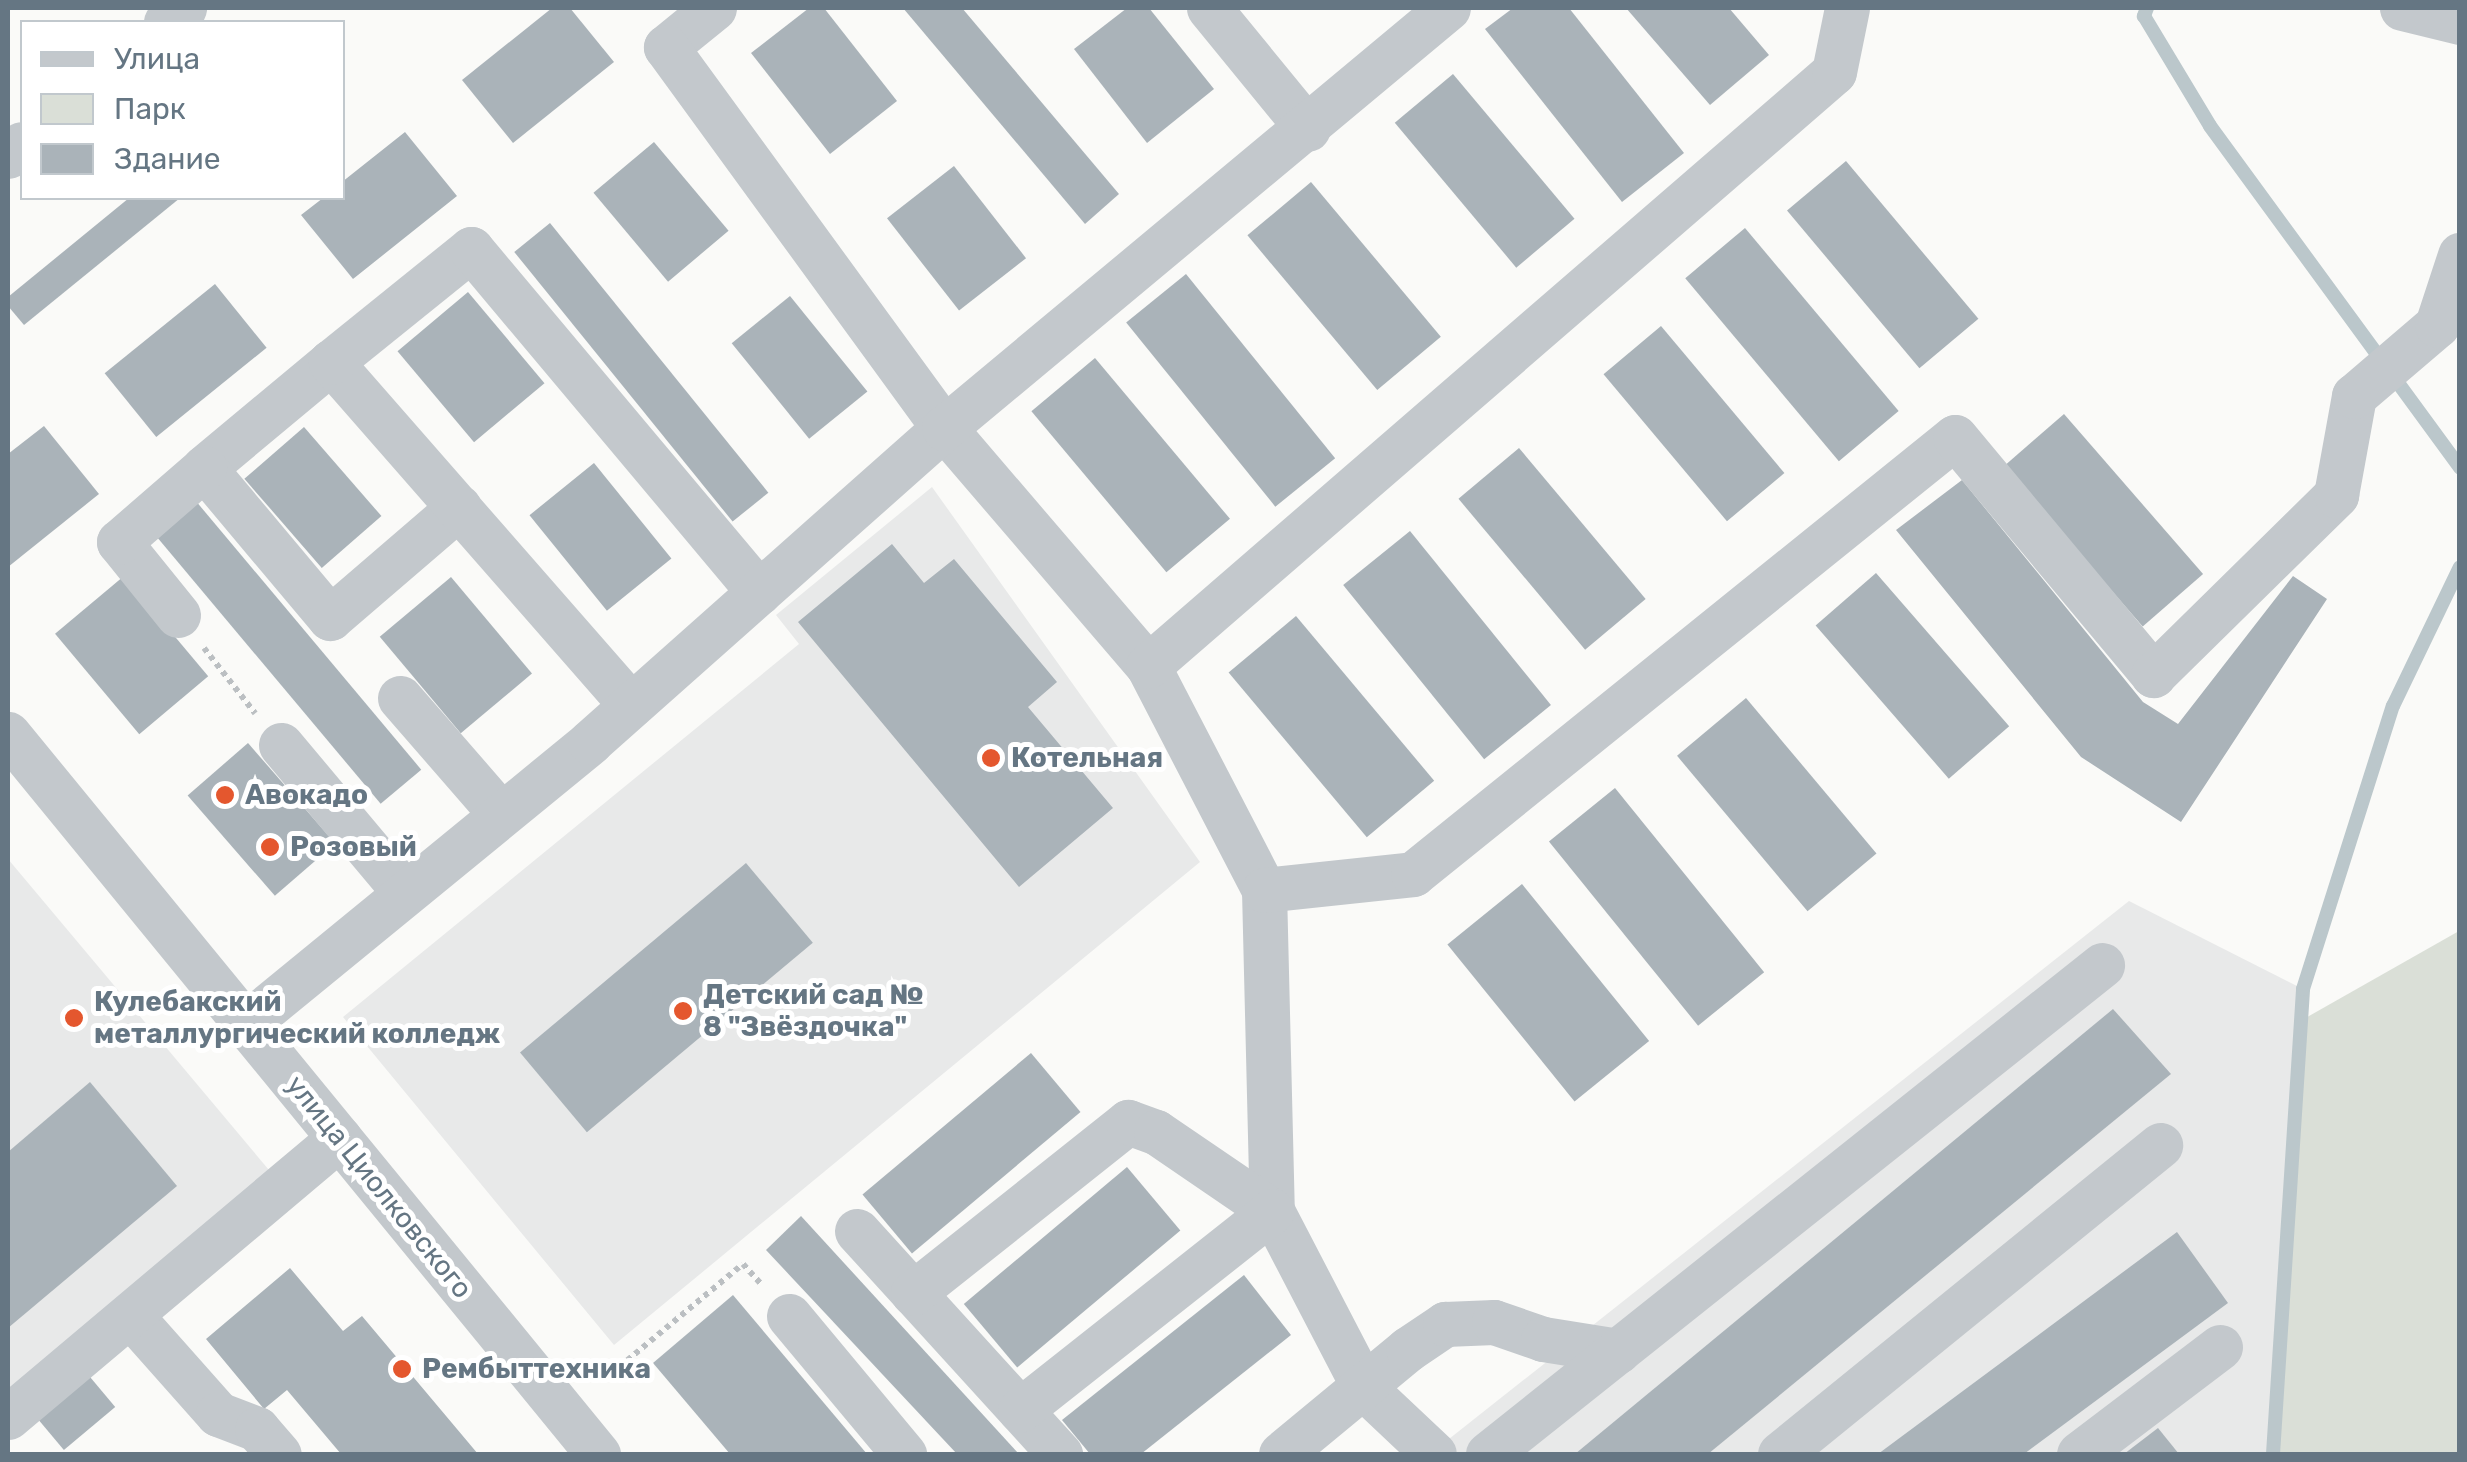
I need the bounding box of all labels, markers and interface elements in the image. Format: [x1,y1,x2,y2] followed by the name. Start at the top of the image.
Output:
[20,20,345,200] legend
[114,41,200,77] text: Улица
[114,91,186,127] text: Парк
[114,141,221,177] text: Здание
[1011,741,1163,775] place label: Котельная
[980,747,1002,769] marker: Котельная
[245,778,368,812] place label: Авокадо
[214,784,236,806] marker: Авокадо
[290,830,417,864] place label: Розовый
[259,836,281,858] marker: Розовый
[703,978,924,1044] place label: Детский сад № 8 "Звёздочка"
[94,985,500,1051] place label: Кулебакский металлургический колледж
[672,1000,694,1022] marker: Детский сад № 8 "Звёздочка"
[63,1007,85,1029] marker: Кулебакский металлургический колледж
[279,1069,479,1305] street label: улица Циолковского
[422,1352,651,1386] place label: Рембыттехника
[391,1358,413,1380] marker: Рембыттехника

